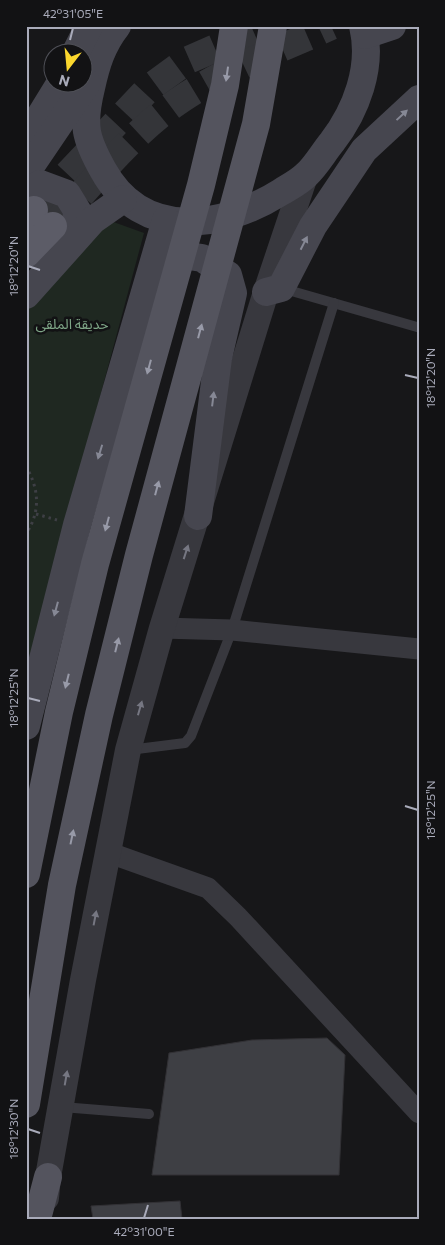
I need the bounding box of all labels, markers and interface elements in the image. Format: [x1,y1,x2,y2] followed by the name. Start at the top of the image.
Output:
[43,6,103,20] text: 42°31'05"E
[42,42,92,92] north arrow
[223,67,231,83] one-way arrow
[57,71,72,91] text: N
[395,109,407,121] one-way arrow
[6,236,20,296] text: 18°12'20"N
[300,236,308,251] one-way arrow
[36,315,108,333] park label: حديقة الملقى
[197,323,205,338] one-way arrow
[423,348,437,408] text: 18°12'20"N
[145,359,153,374] one-way arrow
[209,390,217,406] one-way arrow
[95,445,103,460] one-way arrow
[154,480,162,495] one-way arrow
[102,516,110,531] one-way arrow
[183,544,191,559] one-way arrow
[51,601,59,616] one-way arrow
[113,637,121,652] one-way arrow
[6,668,20,728] text: 18°12'25"N
[63,674,71,689] one-way arrow
[136,700,144,715] one-way arrow
[423,780,437,840] text: 18°12'25"N
[68,830,76,845] one-way arrow
[91,909,99,925] one-way arrow
[62,1069,70,1085] one-way arrow
[6,1099,20,1159] text: 18°12'30"N
[113,1224,175,1238] text: 42°31'00"E

